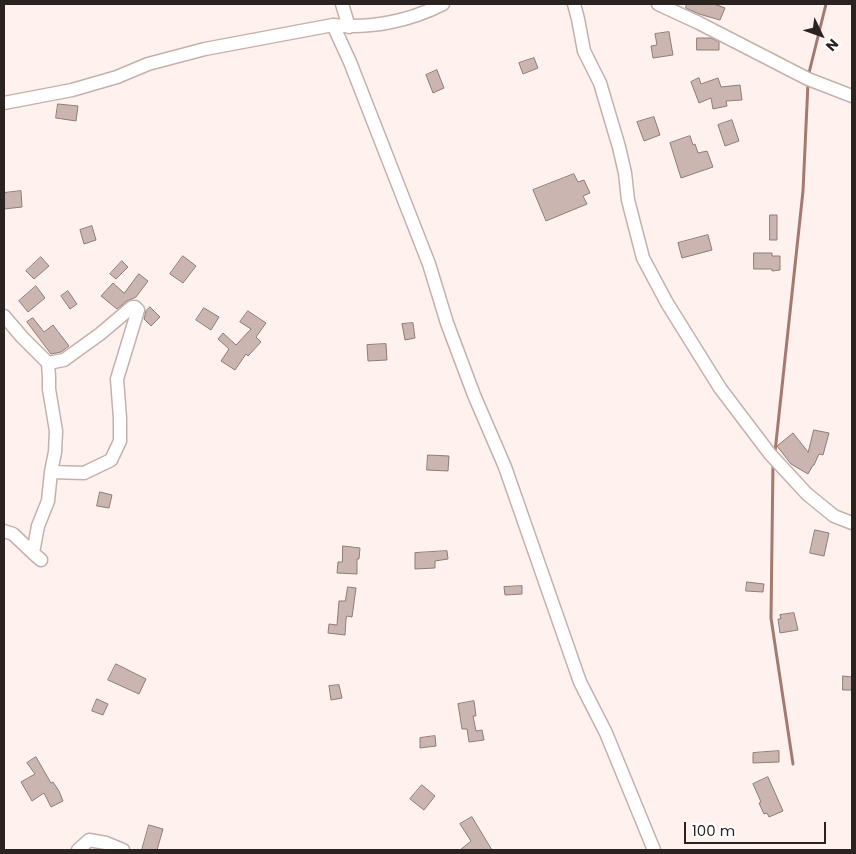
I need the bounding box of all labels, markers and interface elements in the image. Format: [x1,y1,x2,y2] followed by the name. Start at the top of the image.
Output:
[796,10,846,60] north arrow
[821,34,843,56] text: N
[686,812,828,844] scale bar
[692,820,735,841] text: 100 m

